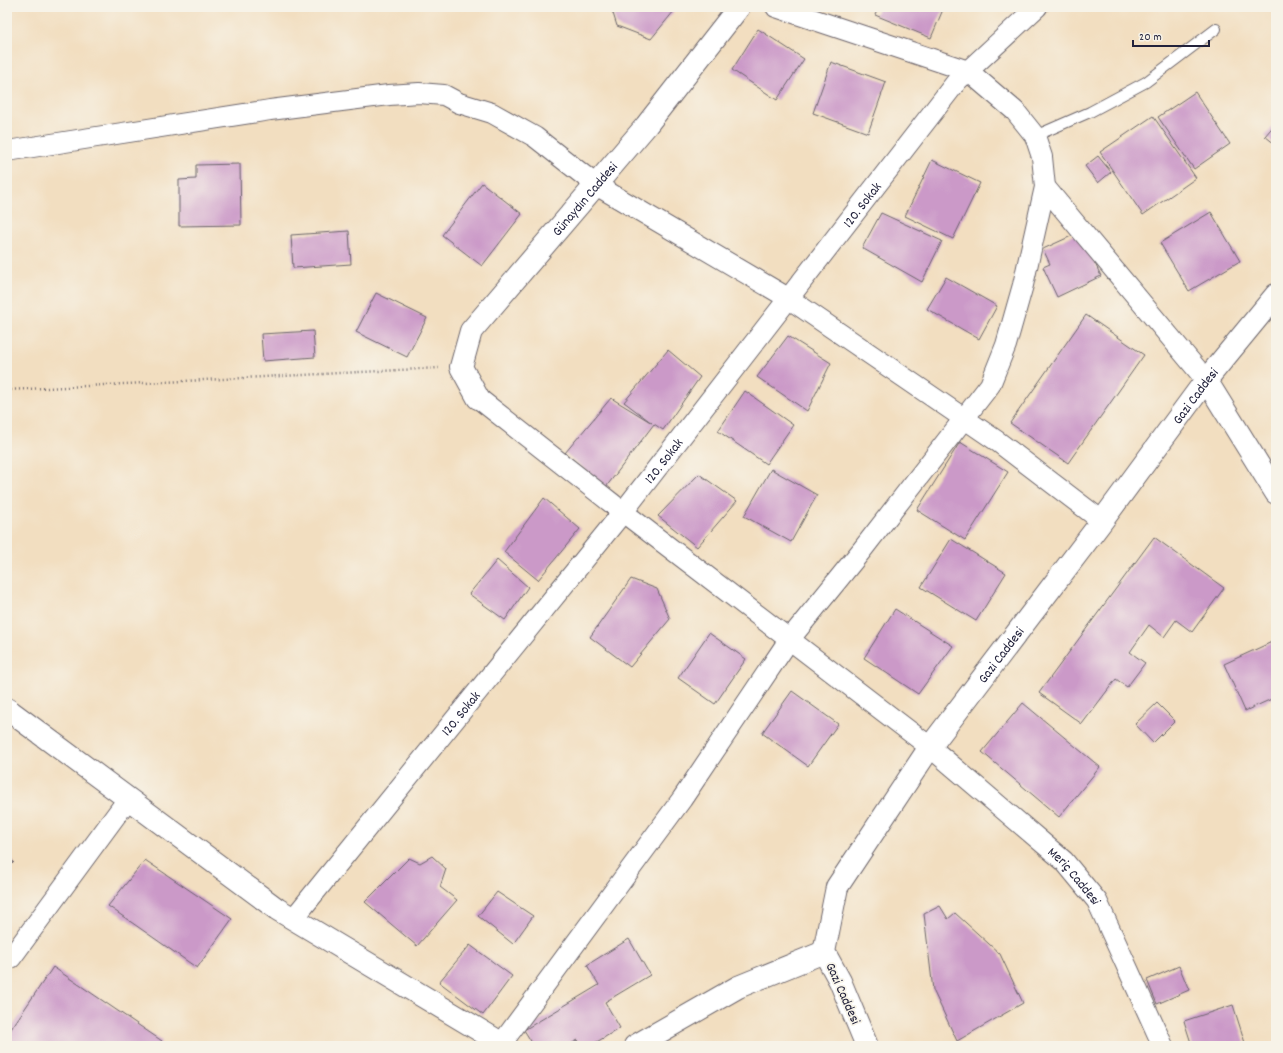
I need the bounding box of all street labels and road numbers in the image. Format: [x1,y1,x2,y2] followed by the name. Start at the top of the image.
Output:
[548,158,623,241] street label: Günaydın Caddesi
[839,178,887,232] street label: 120. Sokak
[1169,364,1224,429] street label: Gazi Caddesi
[641,434,689,489] street label: 120. Sokak
[974,623,1030,688] street label: Gazi Caddesi
[437,687,486,741] street label: 120. Sokak
[1042,843,1105,909] street label: Meriç Caddesi
[820,960,865,1028] street label: Gazi Caddesi

